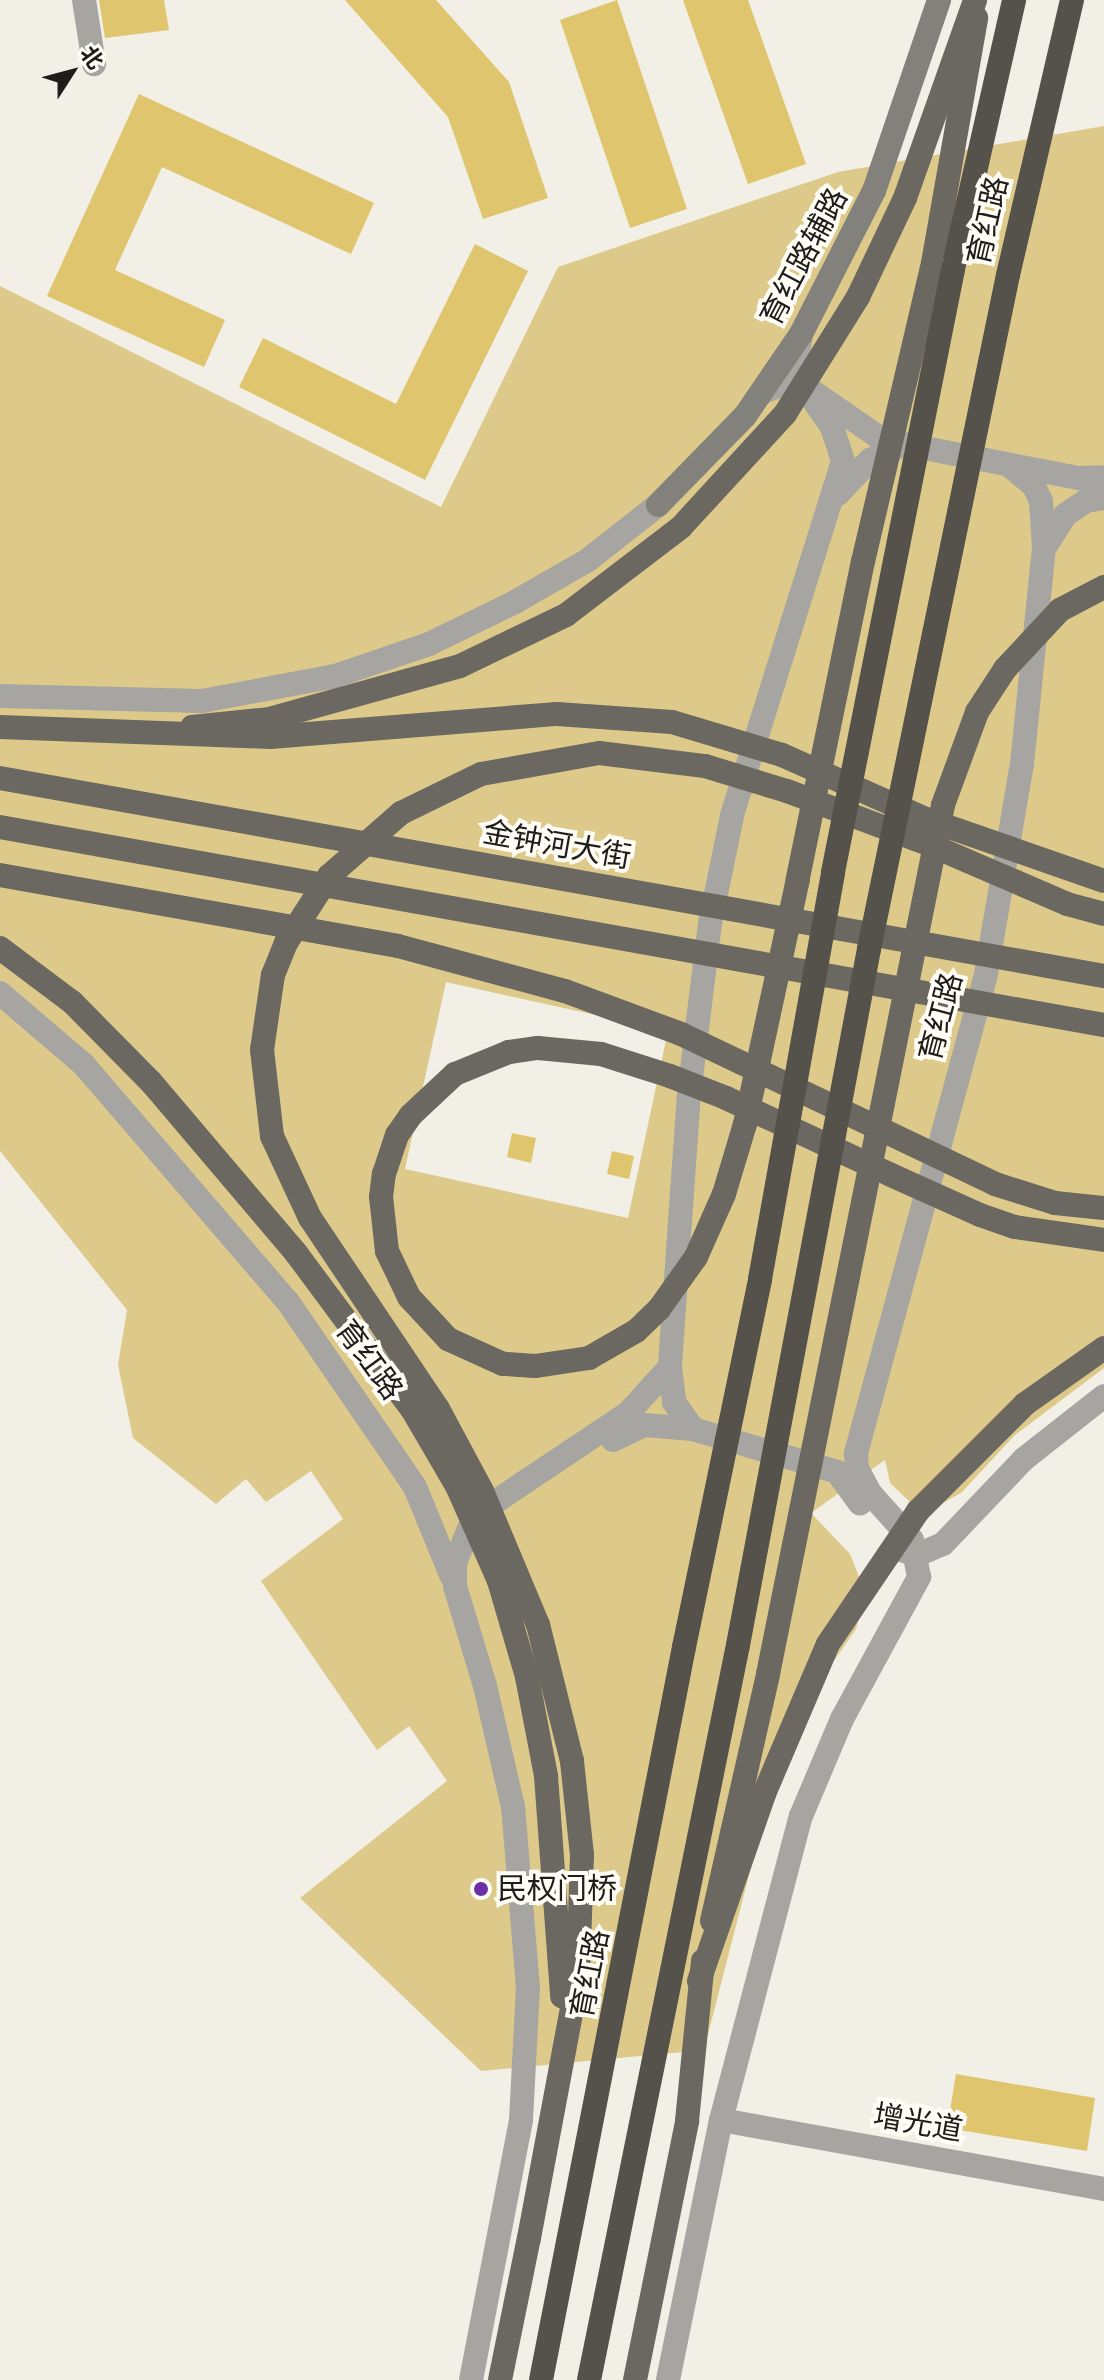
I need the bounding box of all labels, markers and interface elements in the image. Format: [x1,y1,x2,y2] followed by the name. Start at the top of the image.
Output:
[32,32,112,112] north arrow
[74,41,109,74] text: 北
[960,173,1016,269] street label: 育红路
[753,182,855,332] street label: 育红路辅路
[480,814,634,876] street label: 金钟河大街
[912,969,970,1065] street label: 育红路
[328,1313,410,1407] street label: 育红路
[497,1871,617,1907] place label: 民权门桥
[472,1880,490,1898] marker: 民权门桥
[564,1926,616,2022] street label: 育红路
[871,2097,965,2149] street label: 增光道

